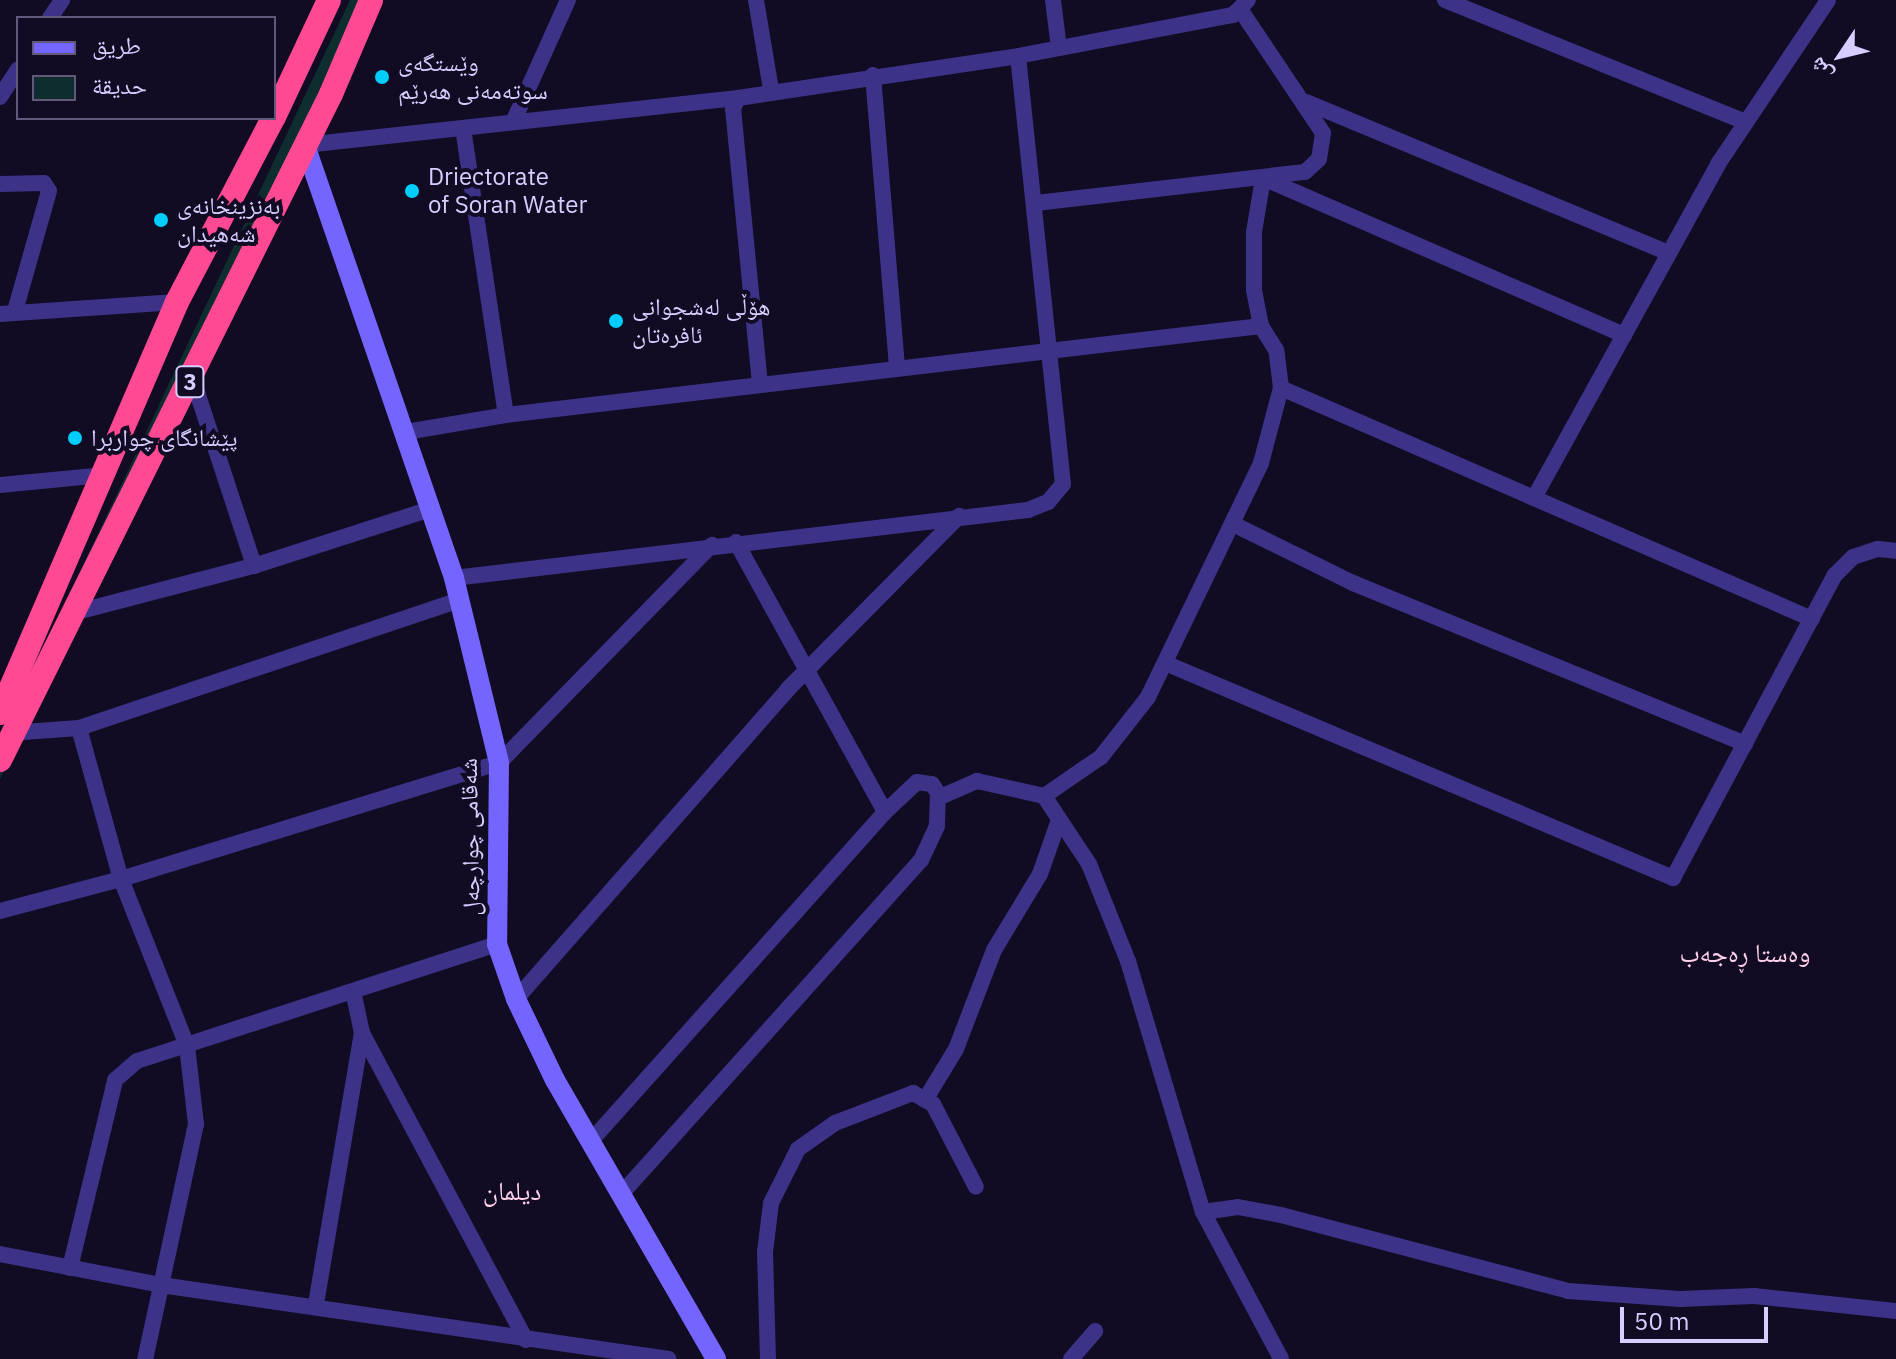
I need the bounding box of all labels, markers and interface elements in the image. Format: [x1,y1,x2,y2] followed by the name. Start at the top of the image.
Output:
[16,16,276,120] legend
[1800,16,1880,96] north arrow
[92,29,141,61] text: طريق
[398,49,548,105] place label: وێستگەی سوتەمەنی هەرێم
[1801,52,1839,88] text: ش
[373,68,391,86] marker: وێستگەی سوتەمەنی هەرێم
[92,69,147,101] text: حديقة
[428,163,587,219] place label: Driectorate of Soran Water
[403,182,421,200] marker: Driectorate of Soran Water
[177,192,280,248] place label: بەنزینخانەی شەهیدان
[152,211,170,229] marker: بەنزینخانەی شەهیدان
[632,293,770,349] place label: هۆڵی لەشجوانی ئافرەتان
[607,312,625,330] marker: هۆڵی لەشجوانی ئافرەتان
[174,364,206,400] road number: 3
[91,424,238,452] place label: پێشانگای چواربرا
[66,429,84,447] marker: پێشانگای چواربرا
[454,758,486,916] street label: شەقامی چوارچەل
[1680,937,1810,969] district label: وەستا ڕەجەب
[483,1175,541,1207] district label: دیلمان
[1624,1291,1772,1341] scale bar
[1634,1305,1689,1337] text: 50 m

